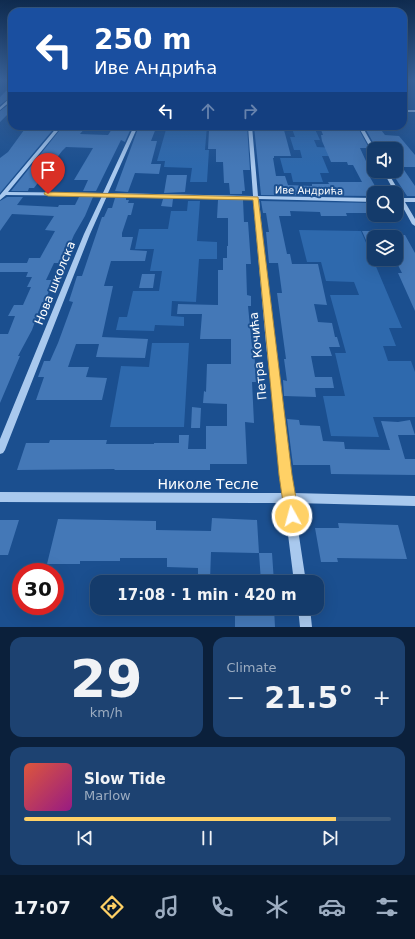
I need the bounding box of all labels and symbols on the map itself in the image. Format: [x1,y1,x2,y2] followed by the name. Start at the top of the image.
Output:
[31,153,65,194] pin
[275,184,343,197] street label: Иве Андрића
[32,239,78,327] street label: Нова школска
[246,311,270,401] street label: Петра Кочића
[157,476,259,492] street label: Николе Тесле
[271,495,313,537] position arrow
[12,563,64,615] speed limit sign: 30

